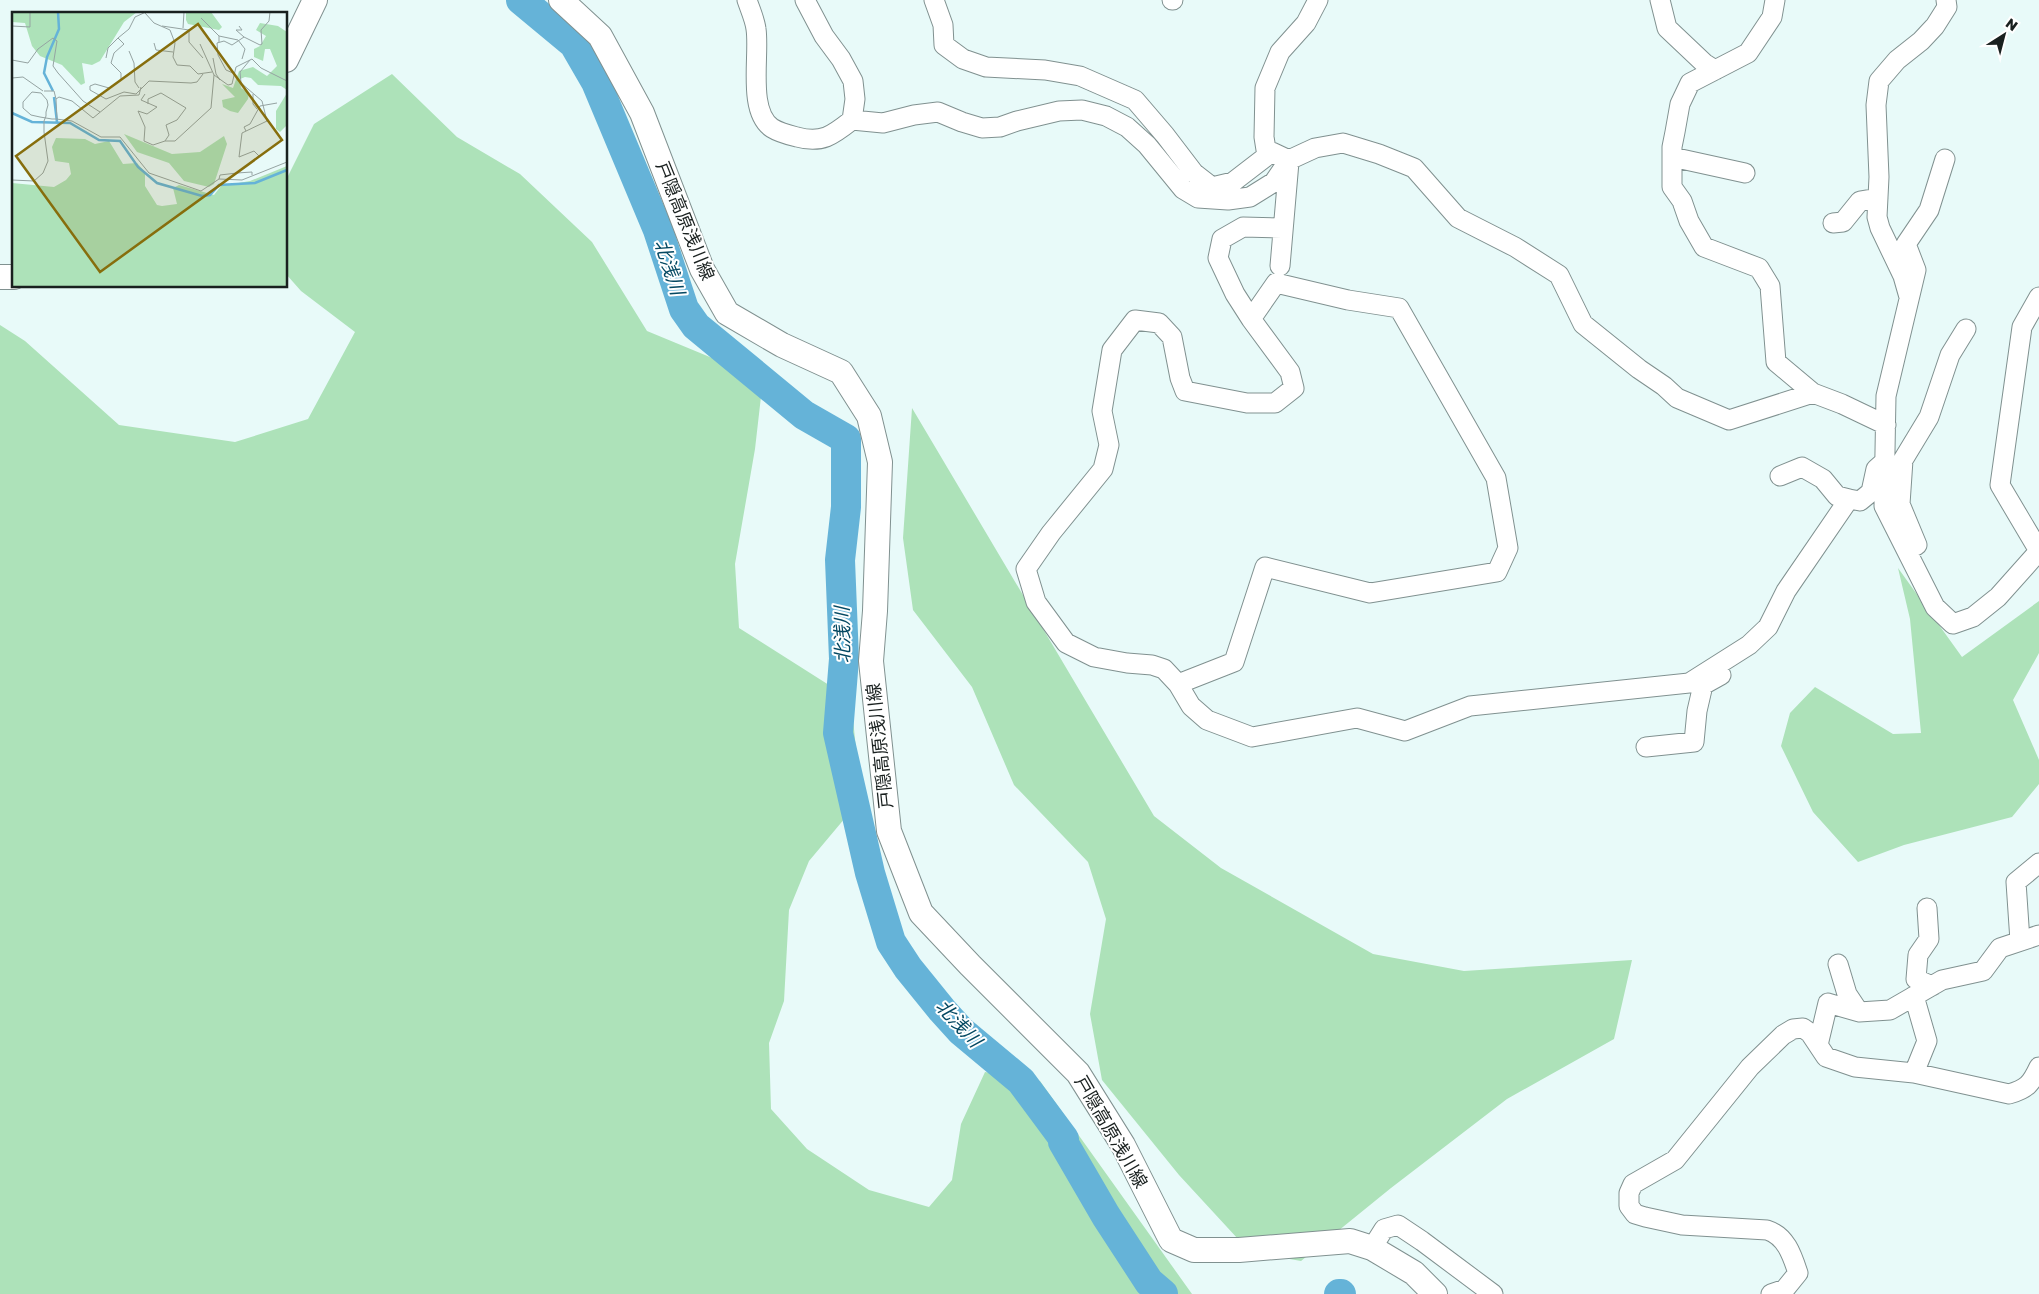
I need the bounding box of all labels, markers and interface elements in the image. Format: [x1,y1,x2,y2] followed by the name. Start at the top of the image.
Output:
[1979,10,2029,60] north arrow
[12,12,288,288] inset map
[2003,14,2021,34] text: N
[652,158,720,283] street label: 戸隠高原浅川線
[651,236,691,299] water label: 北浅川
[829,604,853,664] water label: 北浅川
[861,682,897,810] street label: 戸隠高原浅川線
[932,994,989,1053] water label: 北浅川
[1071,1071,1153,1192] street label: 戸隠高原浅川線

